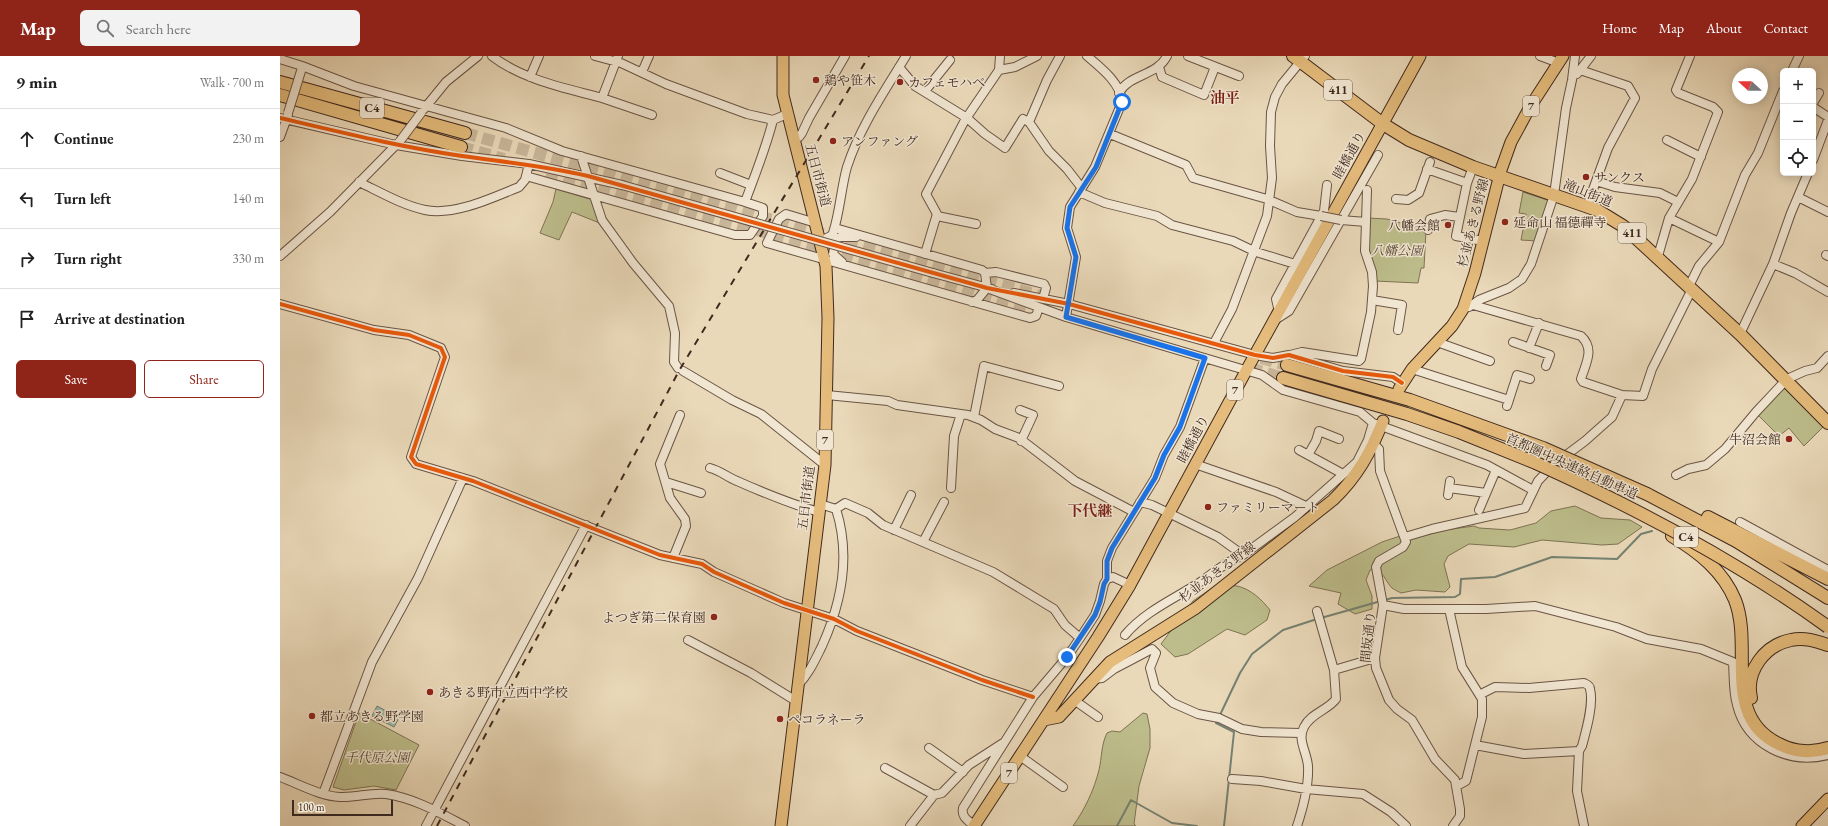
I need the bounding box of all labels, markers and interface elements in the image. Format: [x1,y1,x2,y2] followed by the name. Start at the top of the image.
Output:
[80,10,360,46] search box
[20,16,56,41] text: Map
[94,17,116,39] icon: search
[126,19,191,38] text: Search here
[1602,19,1637,37] text: Home
[1659,19,1684,37] text: Map
[1706,19,1742,37] text: About
[1764,19,1808,37] text: Contact
[1732,68,1768,104] north arrow
[1780,68,1816,176] map controls
[1780,68,1816,104] button: +
[16,71,57,93] text: 9 min
[824,72,876,89] place label: 鶏や笹木
[200,74,264,91] text: Walk · 700 m
[908,74,985,91] place label: カフェモハべ
[811,75,821,85] marker: 鶏や笹木
[895,77,905,87] marker: カフェモハべ
[1324,80,1352,100] road number: 411
[1210,88,1240,107] district label: 油平
[1113,93,1131,111] route start
[1523,96,1539,116] road number: 7
[360,98,384,118] road number: C4
[1780,104,1816,140] button: −
[16,128,38,150] icon: ahead
[1329,128,1369,182] street label: 睦橋通り
[54,129,114,148] text: Continue
[233,130,264,147] text: 230 m
[841,133,918,150] place label: アンファング
[828,136,838,146] marker: アンファング
[1780,140,1816,176] button: locate
[801,141,835,209] street label: 五日市街道
[1594,169,1645,186] place label: サンクス
[1581,172,1591,182] marker: サンクス
[1561,175,1615,211] street label: 滝山街道
[1454,177,1492,269] street label: 杉並あきる野線
[16,188,38,210] icon: left
[54,189,111,208] text: Turn left
[233,190,264,207] text: 140 m
[1513,214,1607,231] place label: 延命山 福德禪寺
[1388,217,1440,234] place label: 八幡会館
[1500,217,1510,227] marker: 延命山 福德禪寺
[1443,220,1453,230] marker: 八幡会館
[1618,223,1646,243] road number: 411
[1371,242,1425,259] park label: 八幡公園
[16,248,38,270] icon: right
[54,249,122,268] text: Turn right
[233,250,264,267] text: 330 m
[16,308,38,330] icon: arrive
[54,309,185,328] text: Arrive at destination
[16,360,136,398] button: Save
[144,360,264,398] button: Share
[1227,380,1243,400] road number: 7
[1173,412,1213,466] street label: 睦橋通り
[1503,429,1641,503] street label: 首都圏中央連絡自動車道
[817,430,833,450] road number: 7
[1729,431,1781,448] place label: 牛沼会館
[1784,434,1794,444] marker: 牛沼会館
[794,465,818,531] street label: 五日市街道
[1216,499,1320,516] place label: ファミリーマート
[1067,501,1113,520] district label: 下代継
[1203,502,1213,512] marker: ファミリーマート
[1674,527,1698,547] road number: C4
[1176,538,1258,606] street label: 杉並あきる野線
[602,609,706,626] place label: よつぎ第二保育園
[1357,610,1379,664] street label: 間坂通り
[709,612,719,622] marker: よつぎ第二保育園
[1058,648,1076,666] route end
[438,684,568,701] place label: あきる野市立西中学校
[425,687,435,697] marker: あきる野市立西中学校
[320,708,424,725] place label: 都立あきる野学園
[307,711,317,721] marker: 都立あきる野学園
[788,711,866,728] place label: ペコラネーラ
[775,714,785,724] marker: ペコラネーラ
[344,749,411,766] park label: 千代原公園
[1001,763,1017,783] road number: 7
[292,798,393,817] scale bar
[298,800,325,814] text: 100 m

